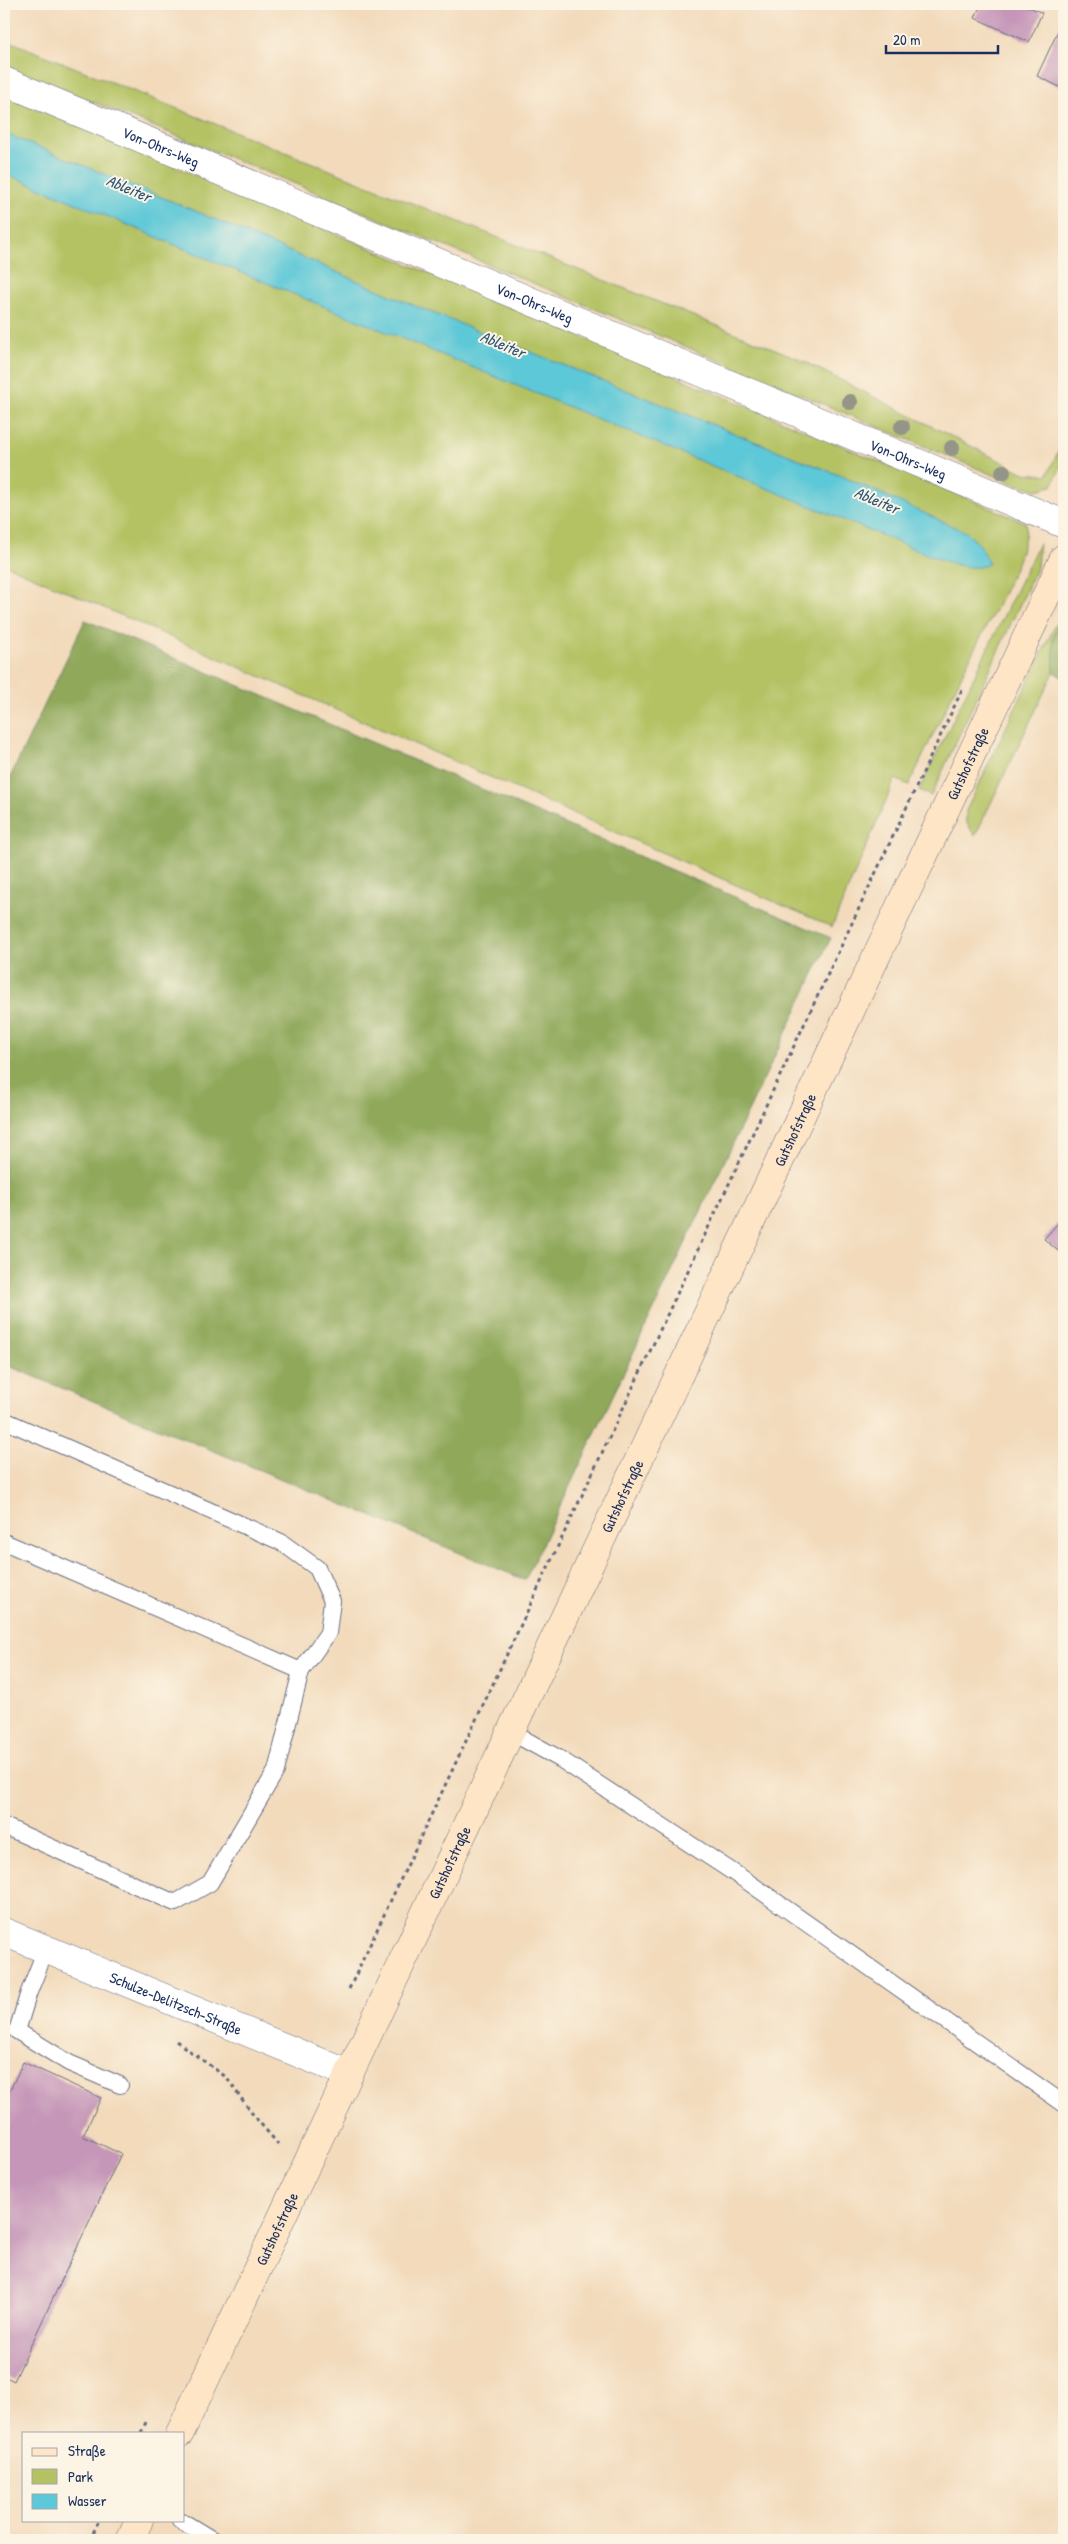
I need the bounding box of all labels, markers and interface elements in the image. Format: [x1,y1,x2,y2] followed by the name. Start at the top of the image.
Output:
[886,22,998,54] scale bar
[893,29,920,50] text: 20 m
[119,121,203,172] street label: Von-Ohrs-Weg
[103,169,156,208] water label: Ableiter
[493,277,576,328] street label: Von-Ohrs-Weg
[477,325,530,364] water label: Ableiter
[867,433,950,484] street label: Von-Ohrs-Weg
[851,481,904,520] water label: Ableiter
[941,723,993,803] street label: Gutshofstraße
[768,1090,821,1170] street label: Gutshofstraße
[596,1456,648,1536] street label: Gutshofstraße
[423,1822,475,1902] street label: Gutshofstraße
[107,1966,245,2039] street label: Schulze-Delitzsch-Straße
[250,2189,303,2269] street label: Gutshofstraße
[22,2432,185,2522] legend
[68,2440,106,2461] text: Straße
[68,2466,93,2487] text: Park
[68,2490,107,2511] text: Wasser

